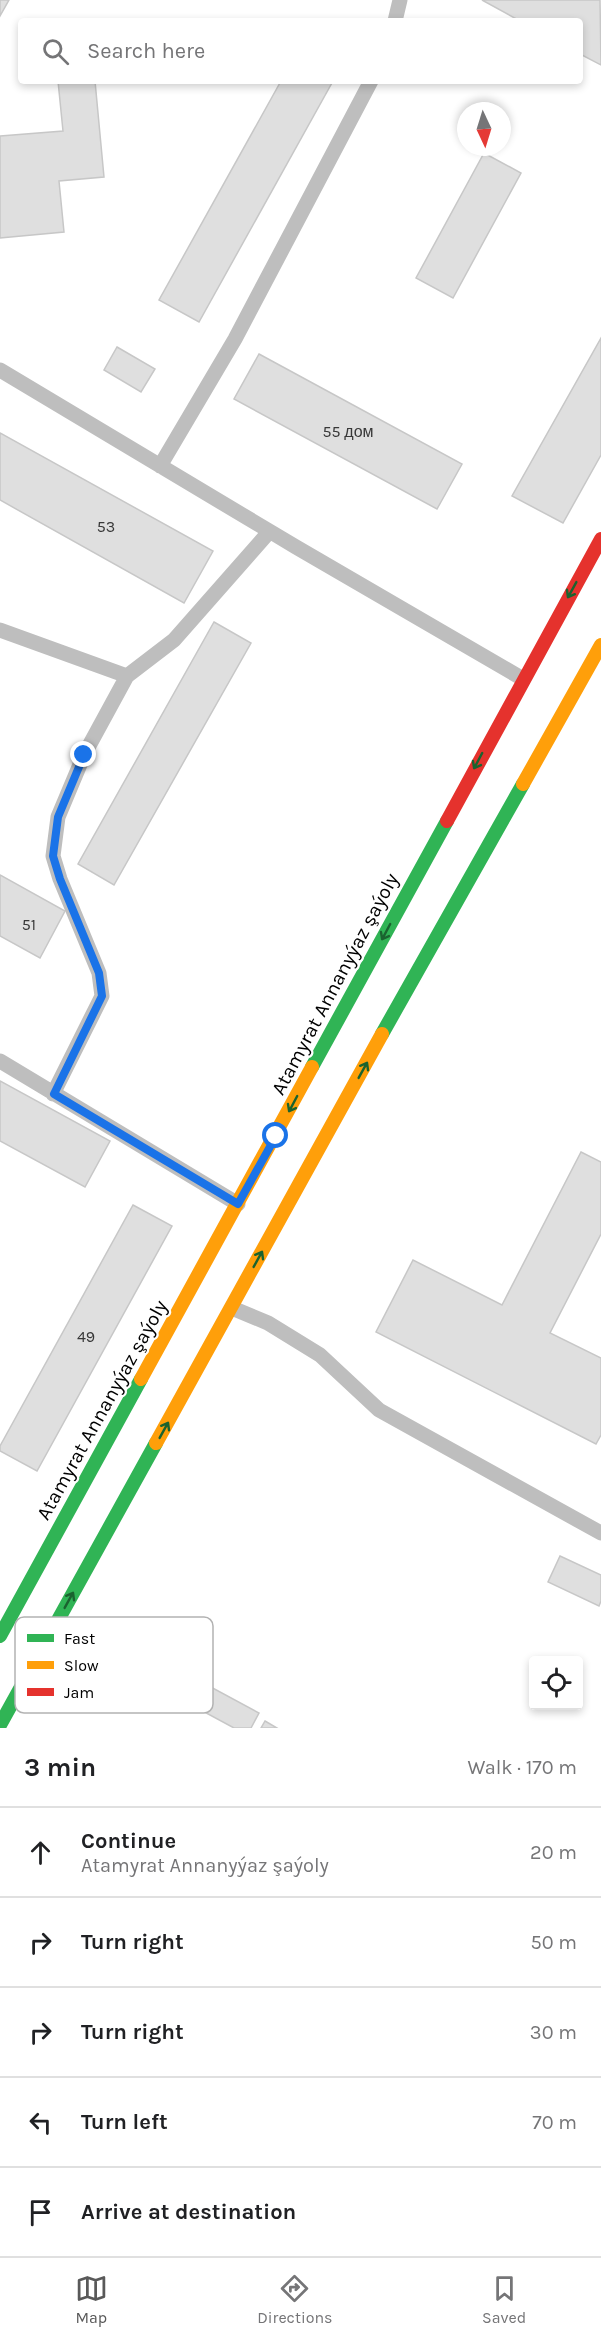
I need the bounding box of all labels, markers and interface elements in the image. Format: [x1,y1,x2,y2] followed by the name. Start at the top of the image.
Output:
[18,18,583,84] search box
[39,35,72,68] icon: search
[87,38,205,64] text: Search here
[457,102,511,156] north arrow
[322,422,374,441] house number: 55 дом
[97,517,115,536] house number: 53
[566,581,578,598] one-way arrow
[70,741,96,767] route end
[472,752,484,769] one-way arrow
[267,869,403,1099] street label: Atamyrat Annanyýaz şaýoly
[22,915,36,934] house number: 51
[380,923,391,941] one-way arrow
[357,1062,369,1079] one-way arrow
[287,1095,299,1112] one-way arrow
[262,1122,288,1148] route start
[252,1251,264,1268] one-way arrow
[32,1296,172,1524] street label: Atamyrat Annanyýaz şaýoly
[77,1327,95,1346] house number: 49
[158,1422,170,1439] one-way arrow
[63,1592,75,1609] one-way arrow
[15,1617,213,1713] legend
[64,1629,95,1648] text: Fast
[64,1656,99,1675] text: Slow
[529,1656,583,1710] map controls
[529,1656,583,1710] button: locate
[64,1683,94,1702] text: Jam
[24,1752,96,1783] text: 3 min
[467,1756,577,1779] text: Walk · 170 m
[81,1828,176,1854] text: Continue
[24,1836,57,1869] icon: ahead
[530,1841,577,1864] text: 20 m
[81,1854,329,1877] text: Atamyrat Annanyýaz şaýoly
[24,1926,57,1959] icon: right
[81,1929,184,1955] text: Turn right
[530,1931,577,1954] text: 50 m
[24,2016,57,2049] icon: right
[81,2019,184,2045] text: Turn right
[530,2021,577,2044] text: 30 m
[24,2106,57,2139] icon: left
[81,2109,168,2135] text: Turn left
[532,2111,577,2134] text: 70 m
[24,2196,57,2229] icon: arrive
[81,2199,296,2225] text: Arrive at destination
[75,2272,108,2327] tab: Map
[257,2272,332,2327] tab: Directions
[482,2272,526,2327] tab: Saved

